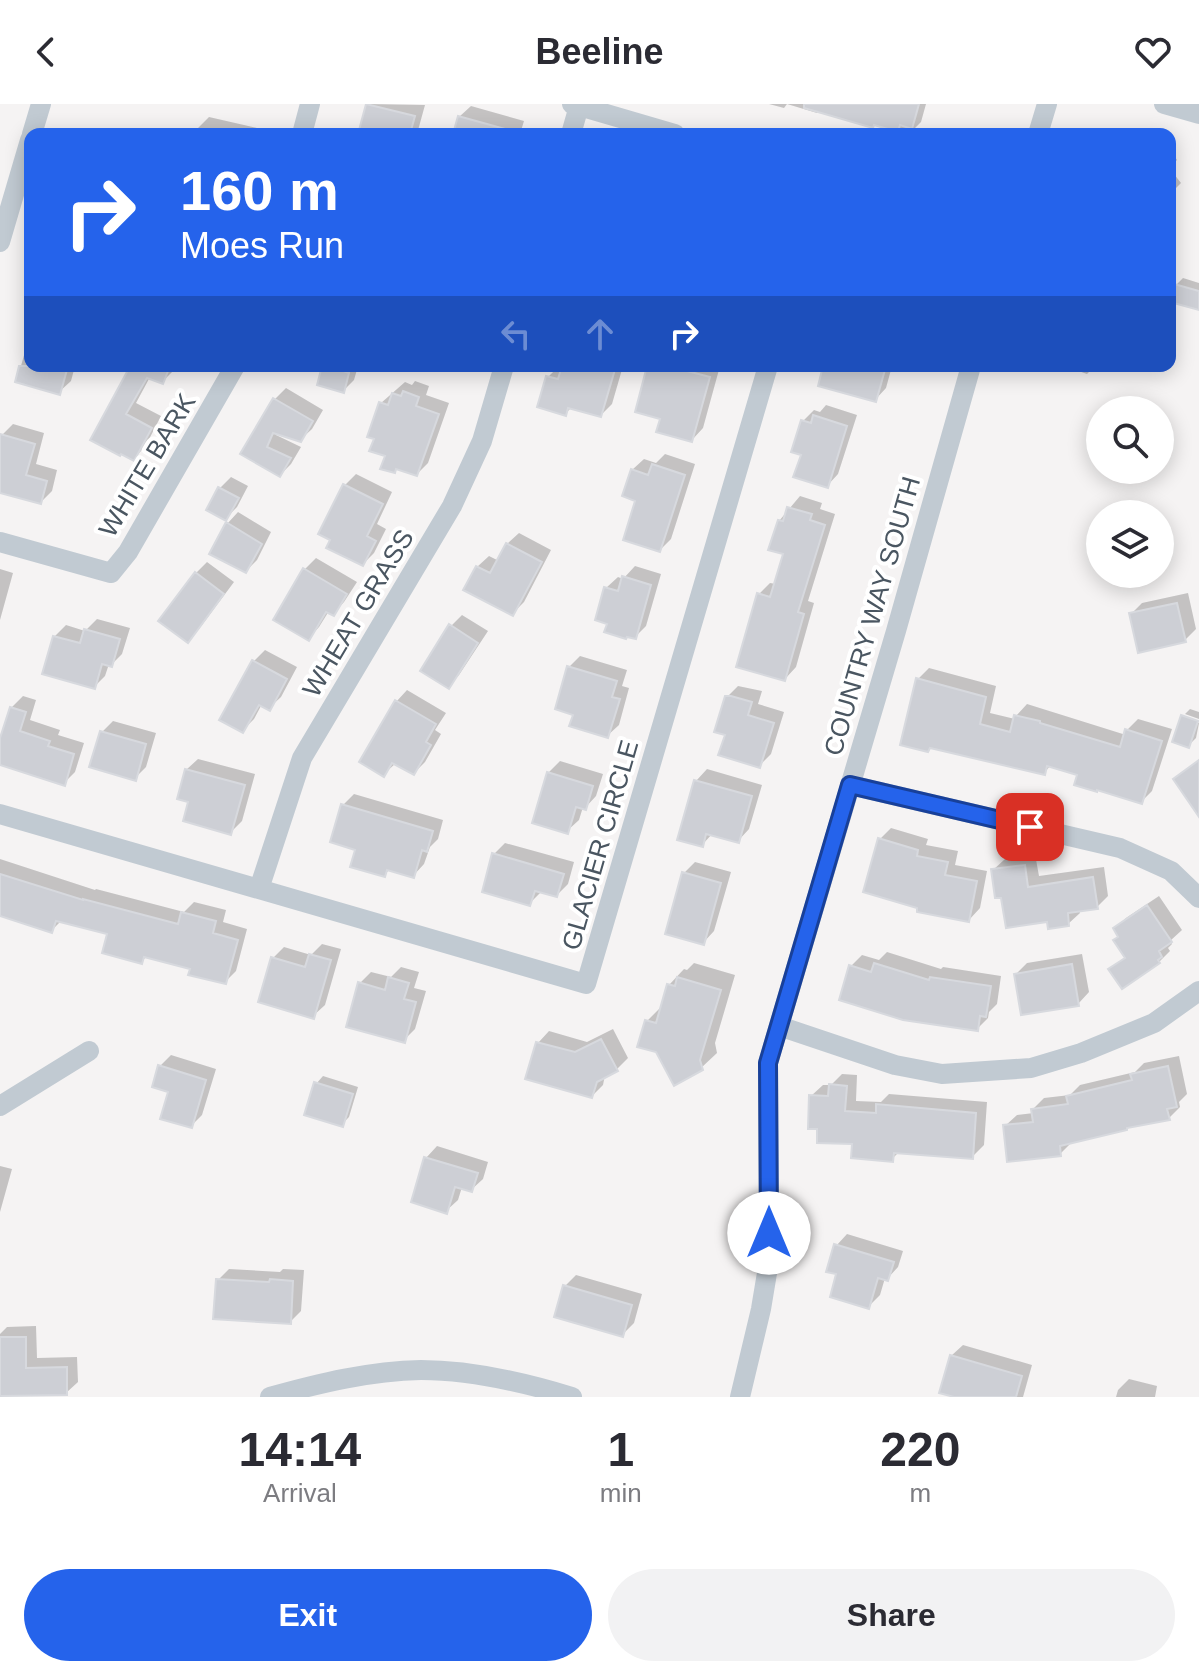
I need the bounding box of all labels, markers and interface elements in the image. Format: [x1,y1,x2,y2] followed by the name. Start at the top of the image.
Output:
[24,30,68,74] icon: back
[1131,30,1175,74] icon: heart
[535,31,664,72] text: Beeline
[180,159,339,222] text: 160 m
[48,160,152,264] icon: right
[180,225,344,266] text: Moes Run
[494,312,538,356] icon: left
[578,312,622,356] icon: ahead
[662,312,706,356] icon: right
[92,387,202,542] street label: WHITE BARK
[1086,396,1174,588] map controls
[1086,396,1174,484] button: search
[818,473,926,759] street label: COUNTRY WAY SOUTH
[1086,500,1174,588] button: layers
[296,524,420,702] street label: WHEAT GRASS
[556,737,644,953] street label: GLACIER CIRCLE
[996,793,1064,861] pin
[1008,805,1052,849] icon: arrive
[727,1191,811,1275] position arrow
[239,1423,361,1476] text: 14:14
[607,1423,634,1476] text: 1
[880,1423,960,1476] text: 220
[263,1478,337,1508] text: Arrival
[600,1478,642,1508] text: min
[910,1478,931,1508] text: m
[24,1569,592,1661] button: Exit
[608,1569,1175,1661] button: Share

